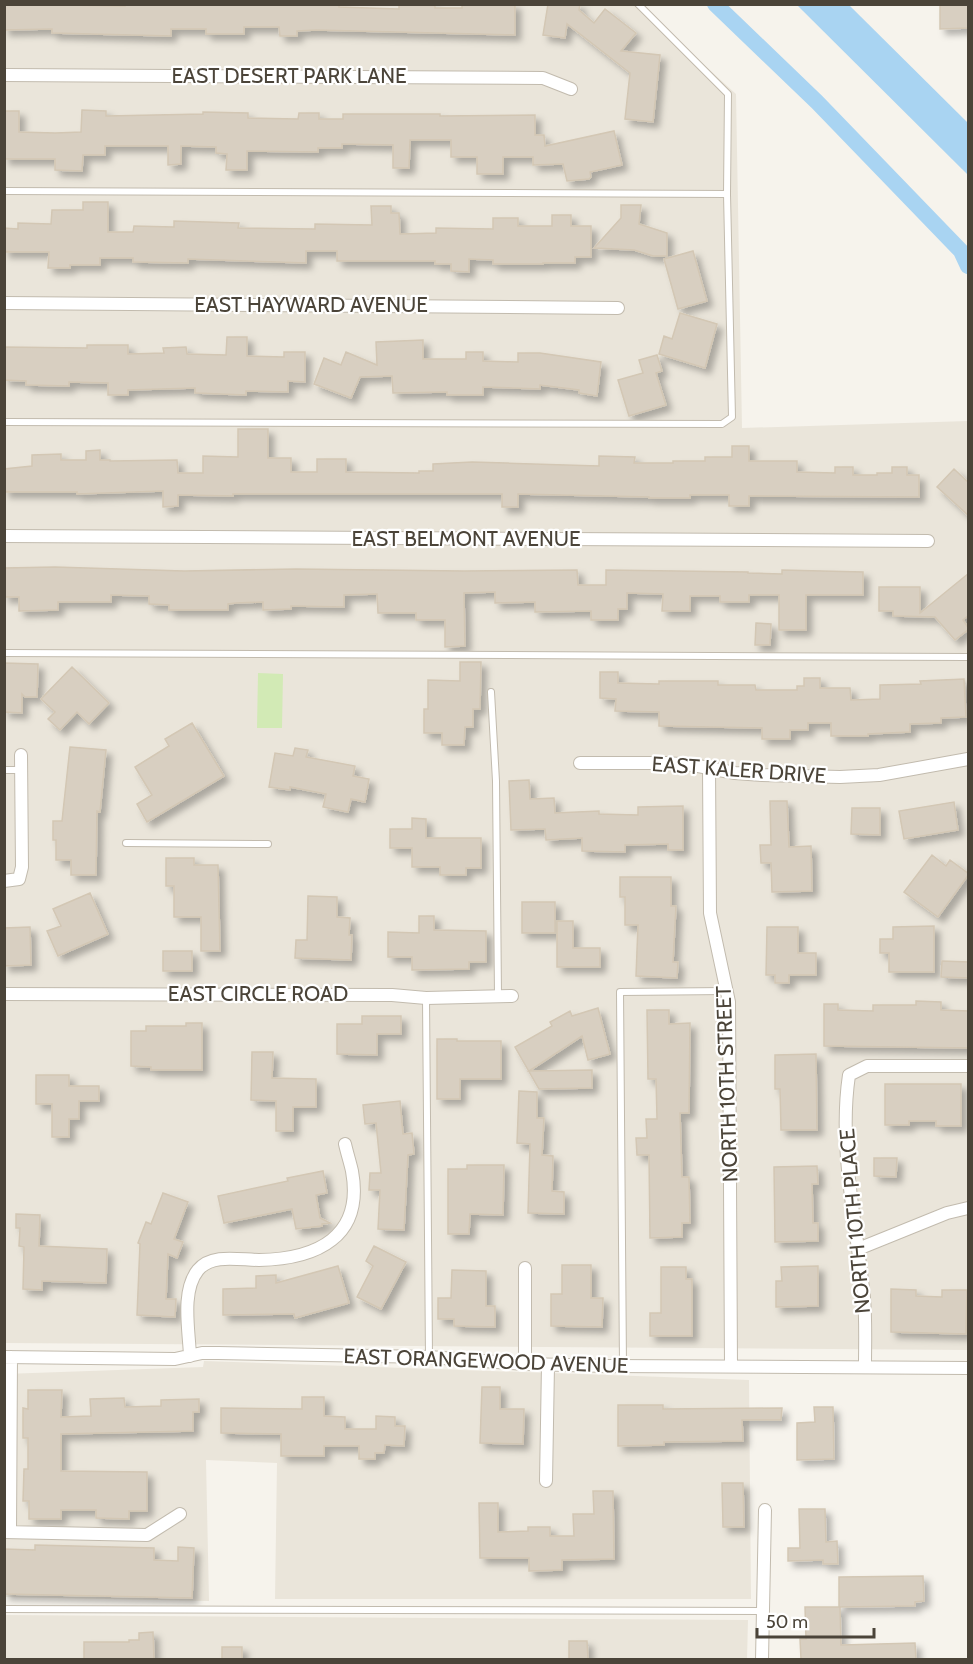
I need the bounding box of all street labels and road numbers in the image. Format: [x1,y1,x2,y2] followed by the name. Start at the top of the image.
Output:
[171,63,407,88] street label: EAST DESERT PARK LANE
[194,292,428,317] street label: EAST HAYWARD AVENUE
[351,526,581,551] street label: EAST BELMONT AVENUE
[651,751,827,788] street label: EAST KALER DRIVE
[168,981,348,1006] street label: EAST CIRCLE ROAD
[711,985,742,1183] street label: NORTH 10TH STREET
[834,1127,875,1315] street label: NORTH 10TH PLACE
[343,1343,629,1378] street label: EAST ORANGEWOOD AVENUE

